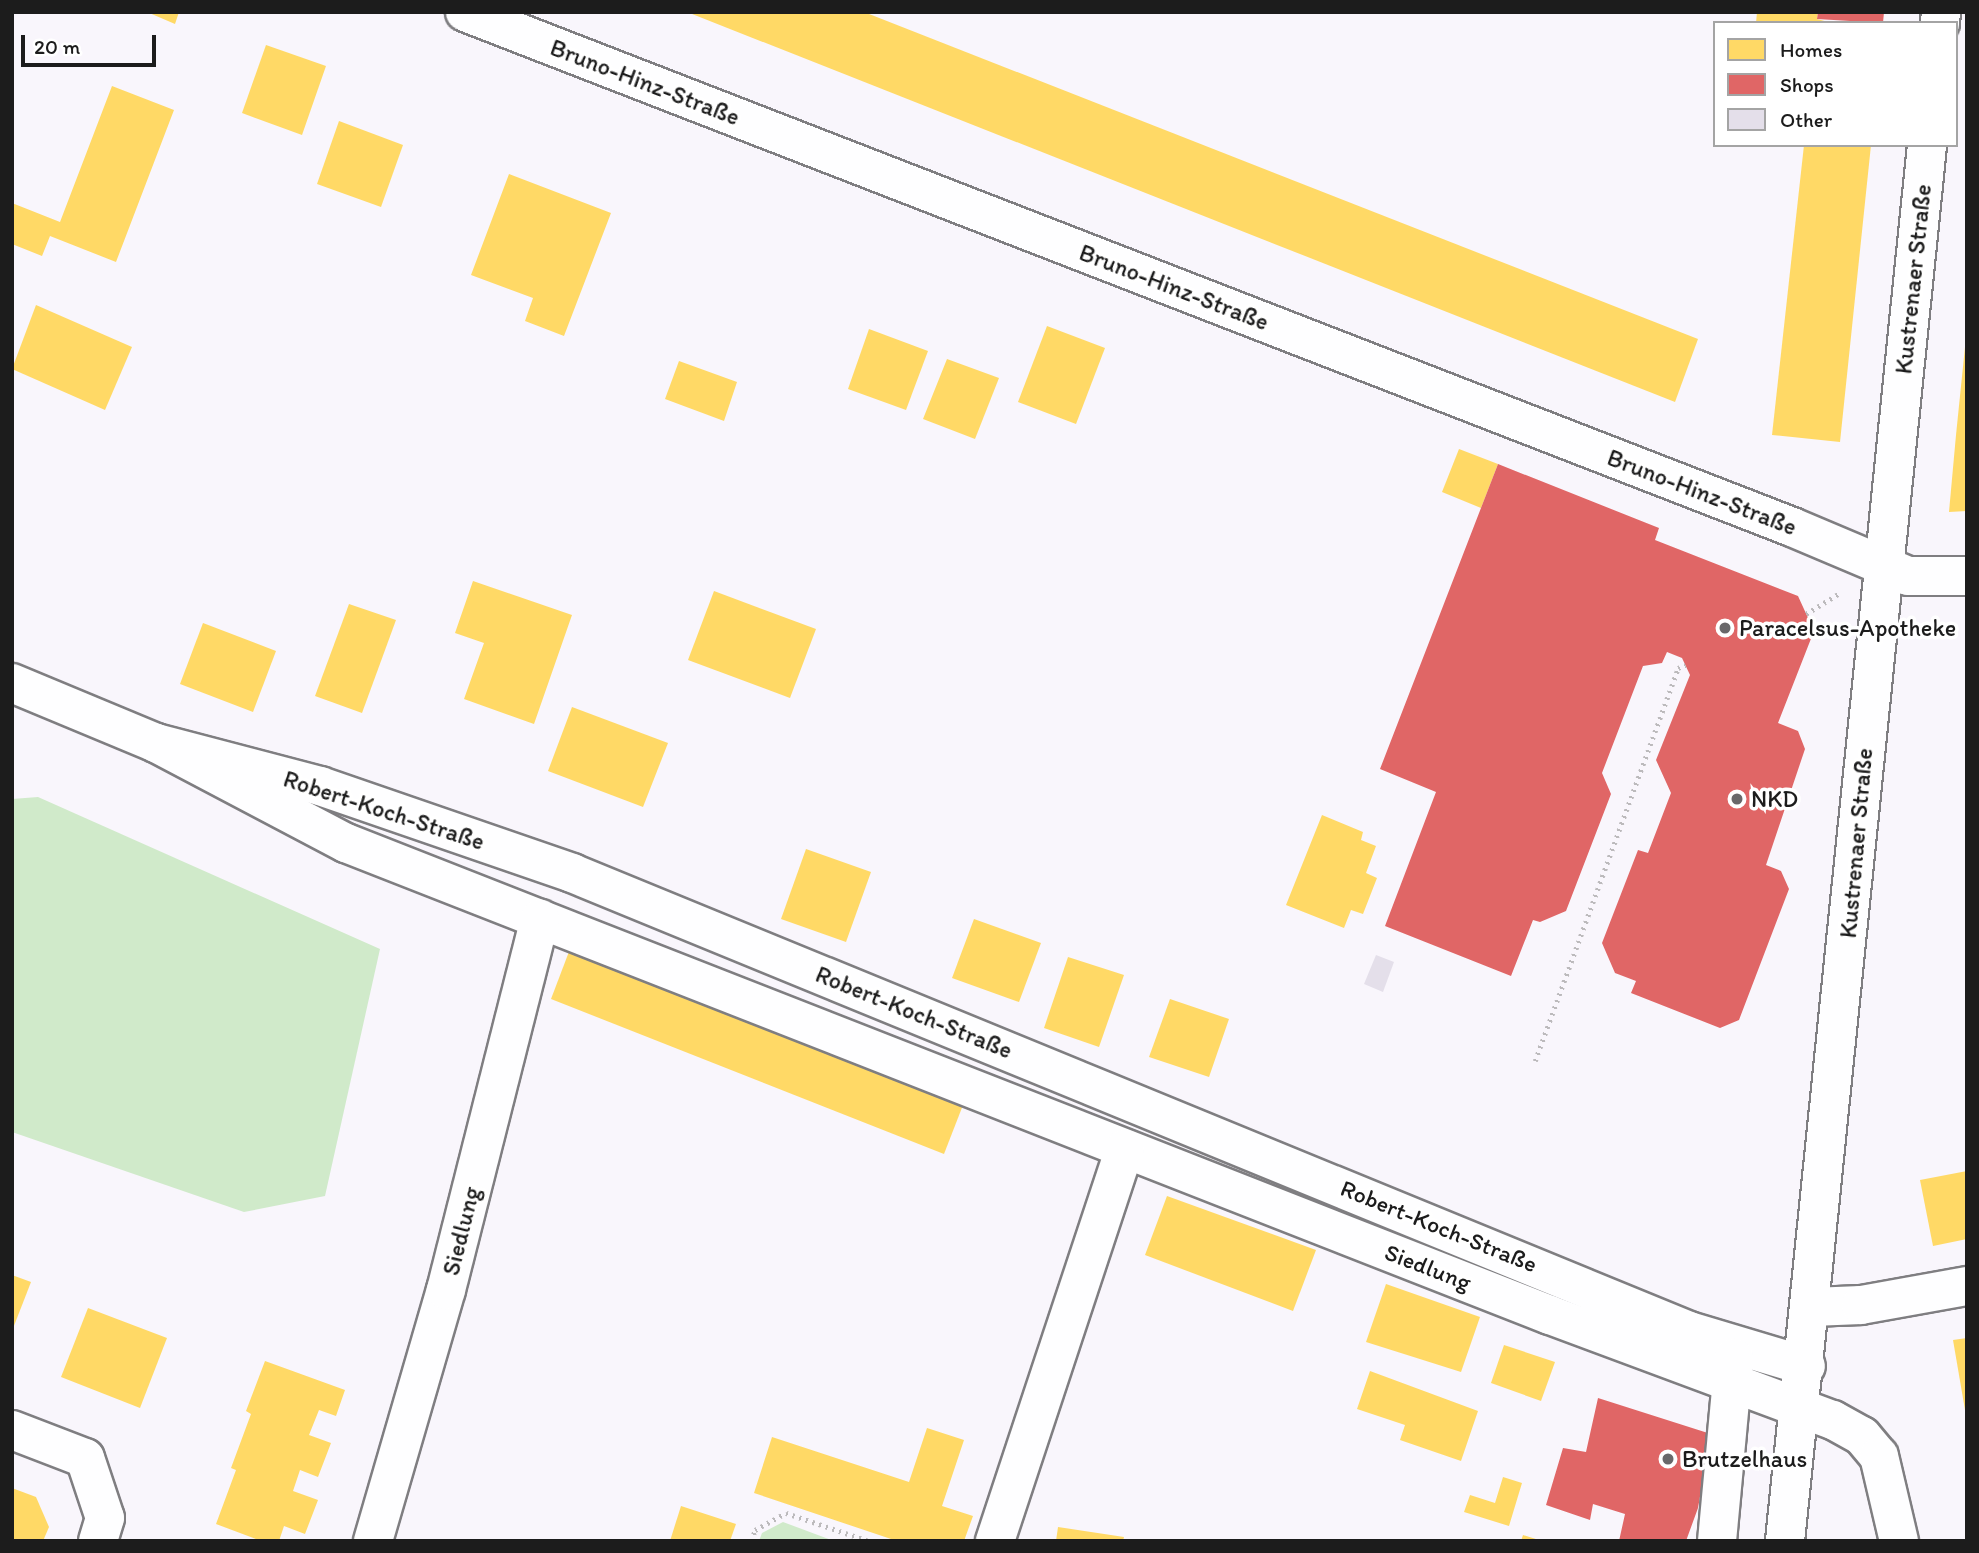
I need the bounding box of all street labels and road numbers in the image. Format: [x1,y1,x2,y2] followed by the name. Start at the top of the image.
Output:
[546,33,744,131] street label: Bruno-Hinz-Straße
[1889,183,1937,375] street label: Kustrenaer Straße
[1075,238,1273,336] street label: Bruno-Hinz-Straße
[1603,443,1801,541] street label: Bruno-Hinz-Straße
[1833,747,1879,939] street label: Kustrenaer Straße
[280,764,488,856] street label: Robert-Koch-Straße
[811,959,1017,1065] street label: Robert-Koch-Straße
[1336,1173,1542,1279] street label: Robert-Koch-Straße
[436,1184,486,1278] street label: Siedlung
[1381,1237,1475,1297] street label: Siedlung

